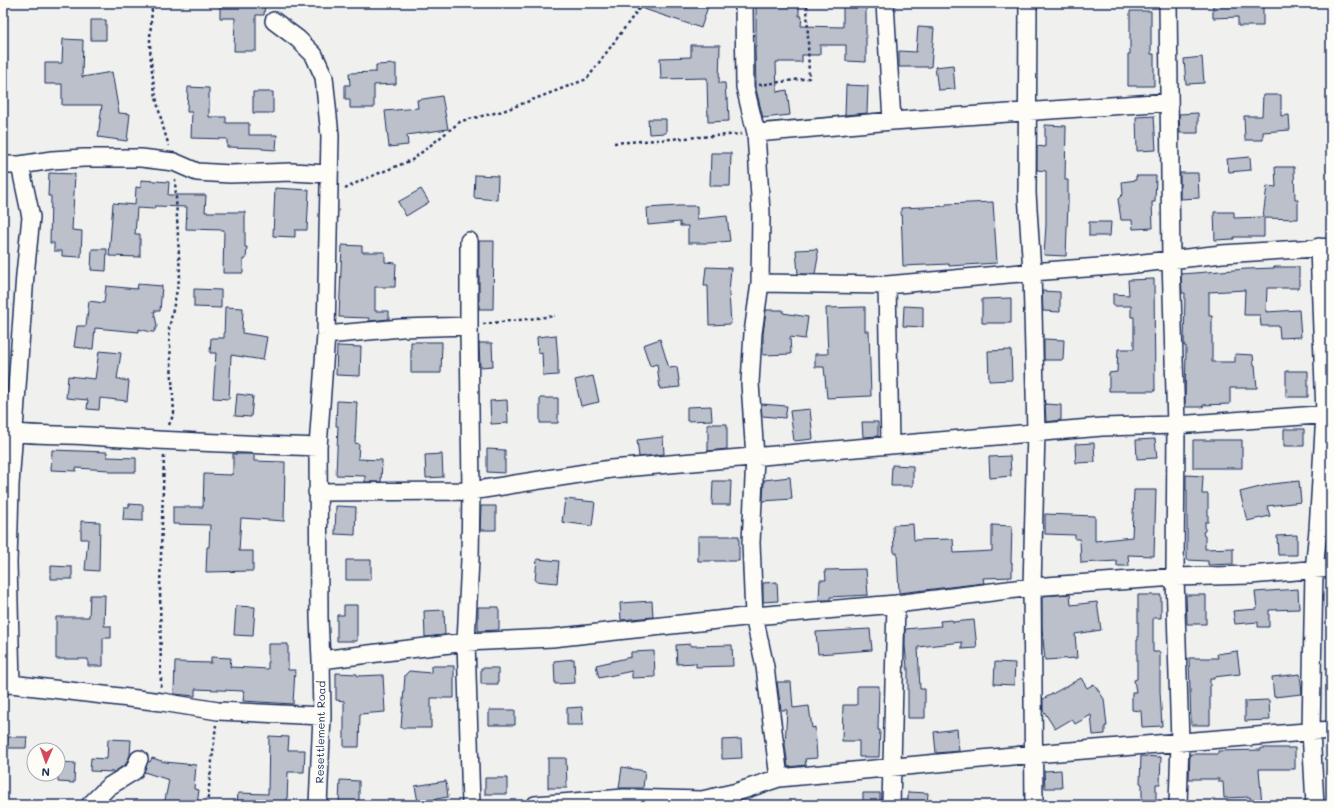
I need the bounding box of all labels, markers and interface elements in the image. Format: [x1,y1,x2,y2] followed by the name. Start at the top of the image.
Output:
[312,681,328,783] street label: Resettlement Road
[26,742,66,782] north arrow
[41,765,50,780] text: N

